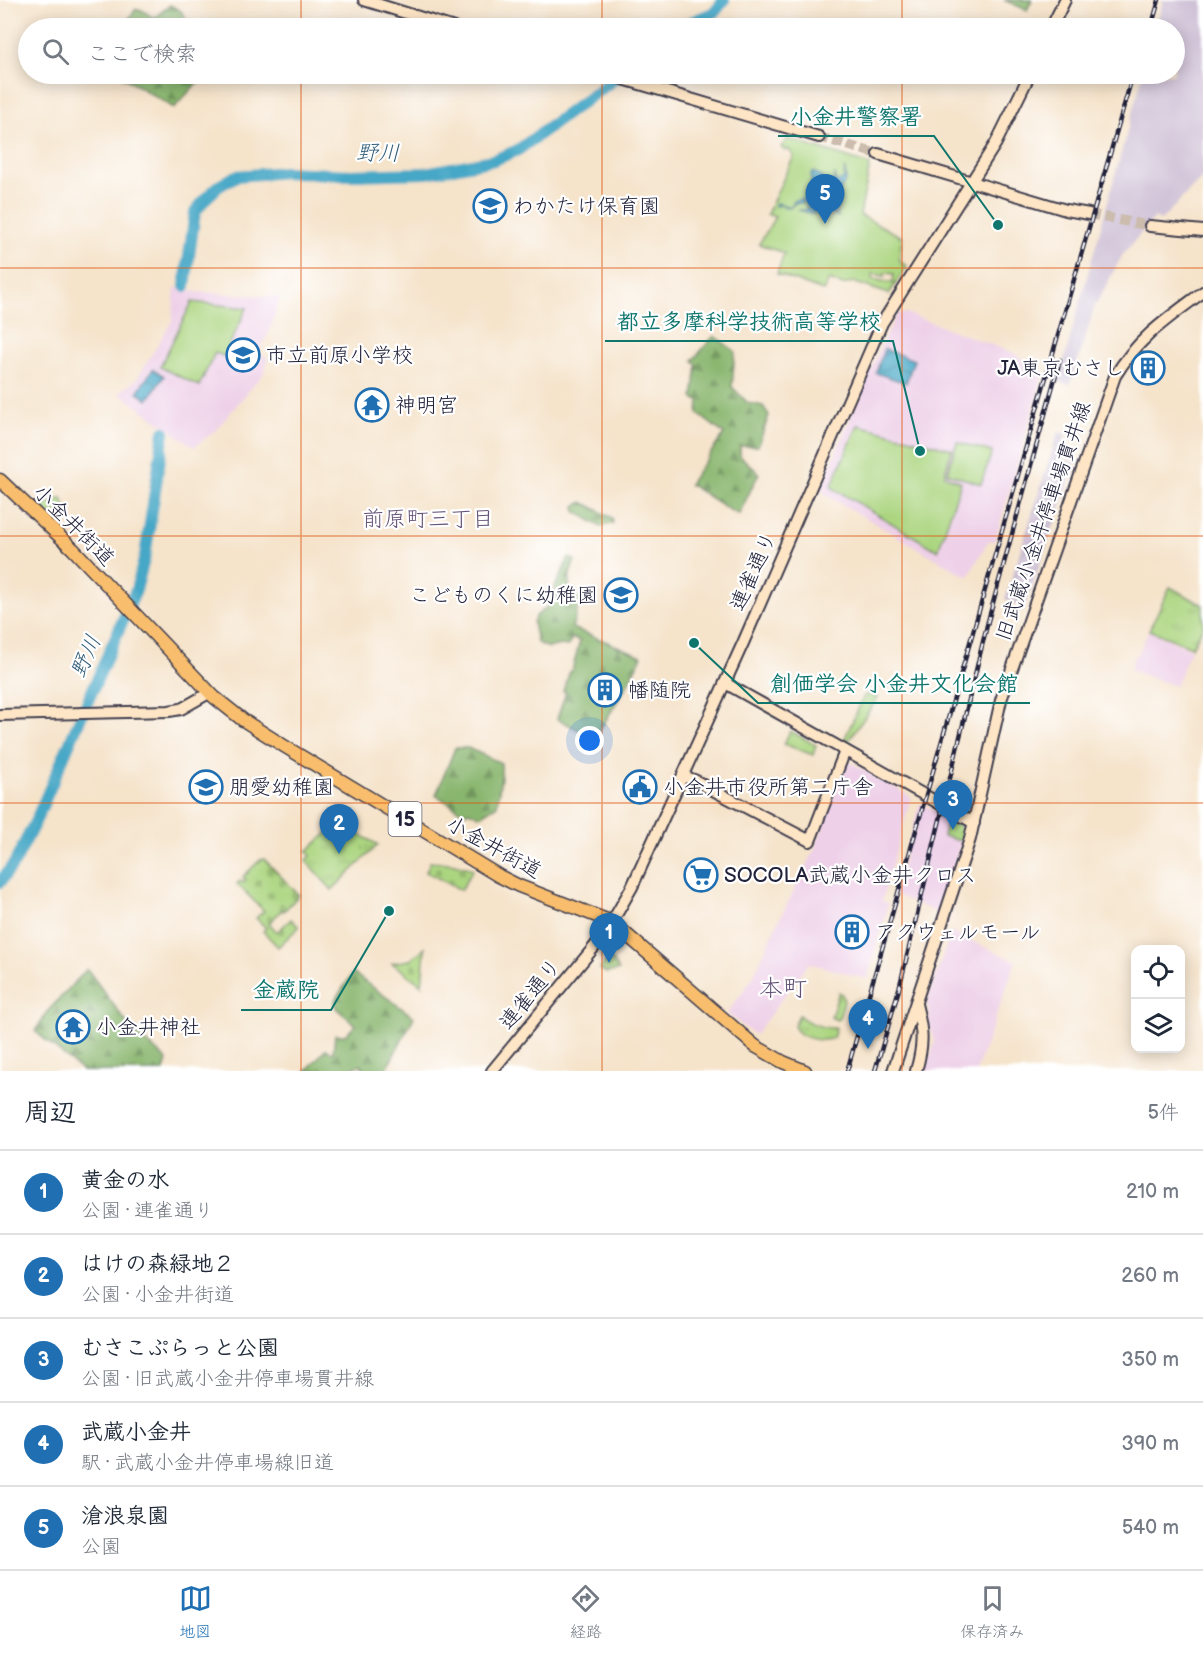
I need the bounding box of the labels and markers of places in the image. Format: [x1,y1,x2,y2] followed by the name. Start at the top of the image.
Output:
[778,96,934,136] callout: 小金井警察署
[806,174,844,224] pin: 5
[472,188,508,224] school or university icon: わかたけ保育園
[513,194,660,219] place label: わかたけ保育園
[605,301,893,341] callout: 都立多摩科学技術高等学校
[225,337,261,373] school or university icon: 市立前原小学校
[266,343,413,368] place label: 市立前原小学校
[1130,350,1166,386] building icon: JA東京むさし
[997,356,1125,381] place label: JA東京むさし
[354,387,390,423] temple icon: 神明宮
[395,393,458,418] place label: 神明宮
[603,577,639,613] school or university icon: こどものくに幼稚園
[409,583,598,608] place label: こどものくに幼稚園
[758,663,1030,703] callout: 創価学会 小金井文化会館
[587,672,623,708] building icon: 幡随院
[628,678,691,703] place label: 幡随院
[188,769,224,805] school or university icon: 朋愛幼稚園
[622,769,658,805] public building icon: 小金井市役所第二庁舎
[229,775,334,800] place label: 朋愛幼稚園
[663,775,873,800] place label: 小金井市役所第二庁舎
[934,780,972,830] pin: 3
[320,804,358,854] pin: 2
[683,857,719,893] supermarket icon: SOCOLA武蔵小金井クロス
[724,863,976,888] place label: SOCOLA武蔵小金井クロス
[590,914,628,963] pin: 1
[834,914,870,950] building icon: アクウェルモール
[875,920,1040,945] place label: アクウェルモール
[241,970,331,1010] callout: 金蔵院
[848,1000,888,1049] pin: 4
[55,1009,91,1045] temple icon: 小金井神社
[96,1015,201,1040] place label: 小金井神社

